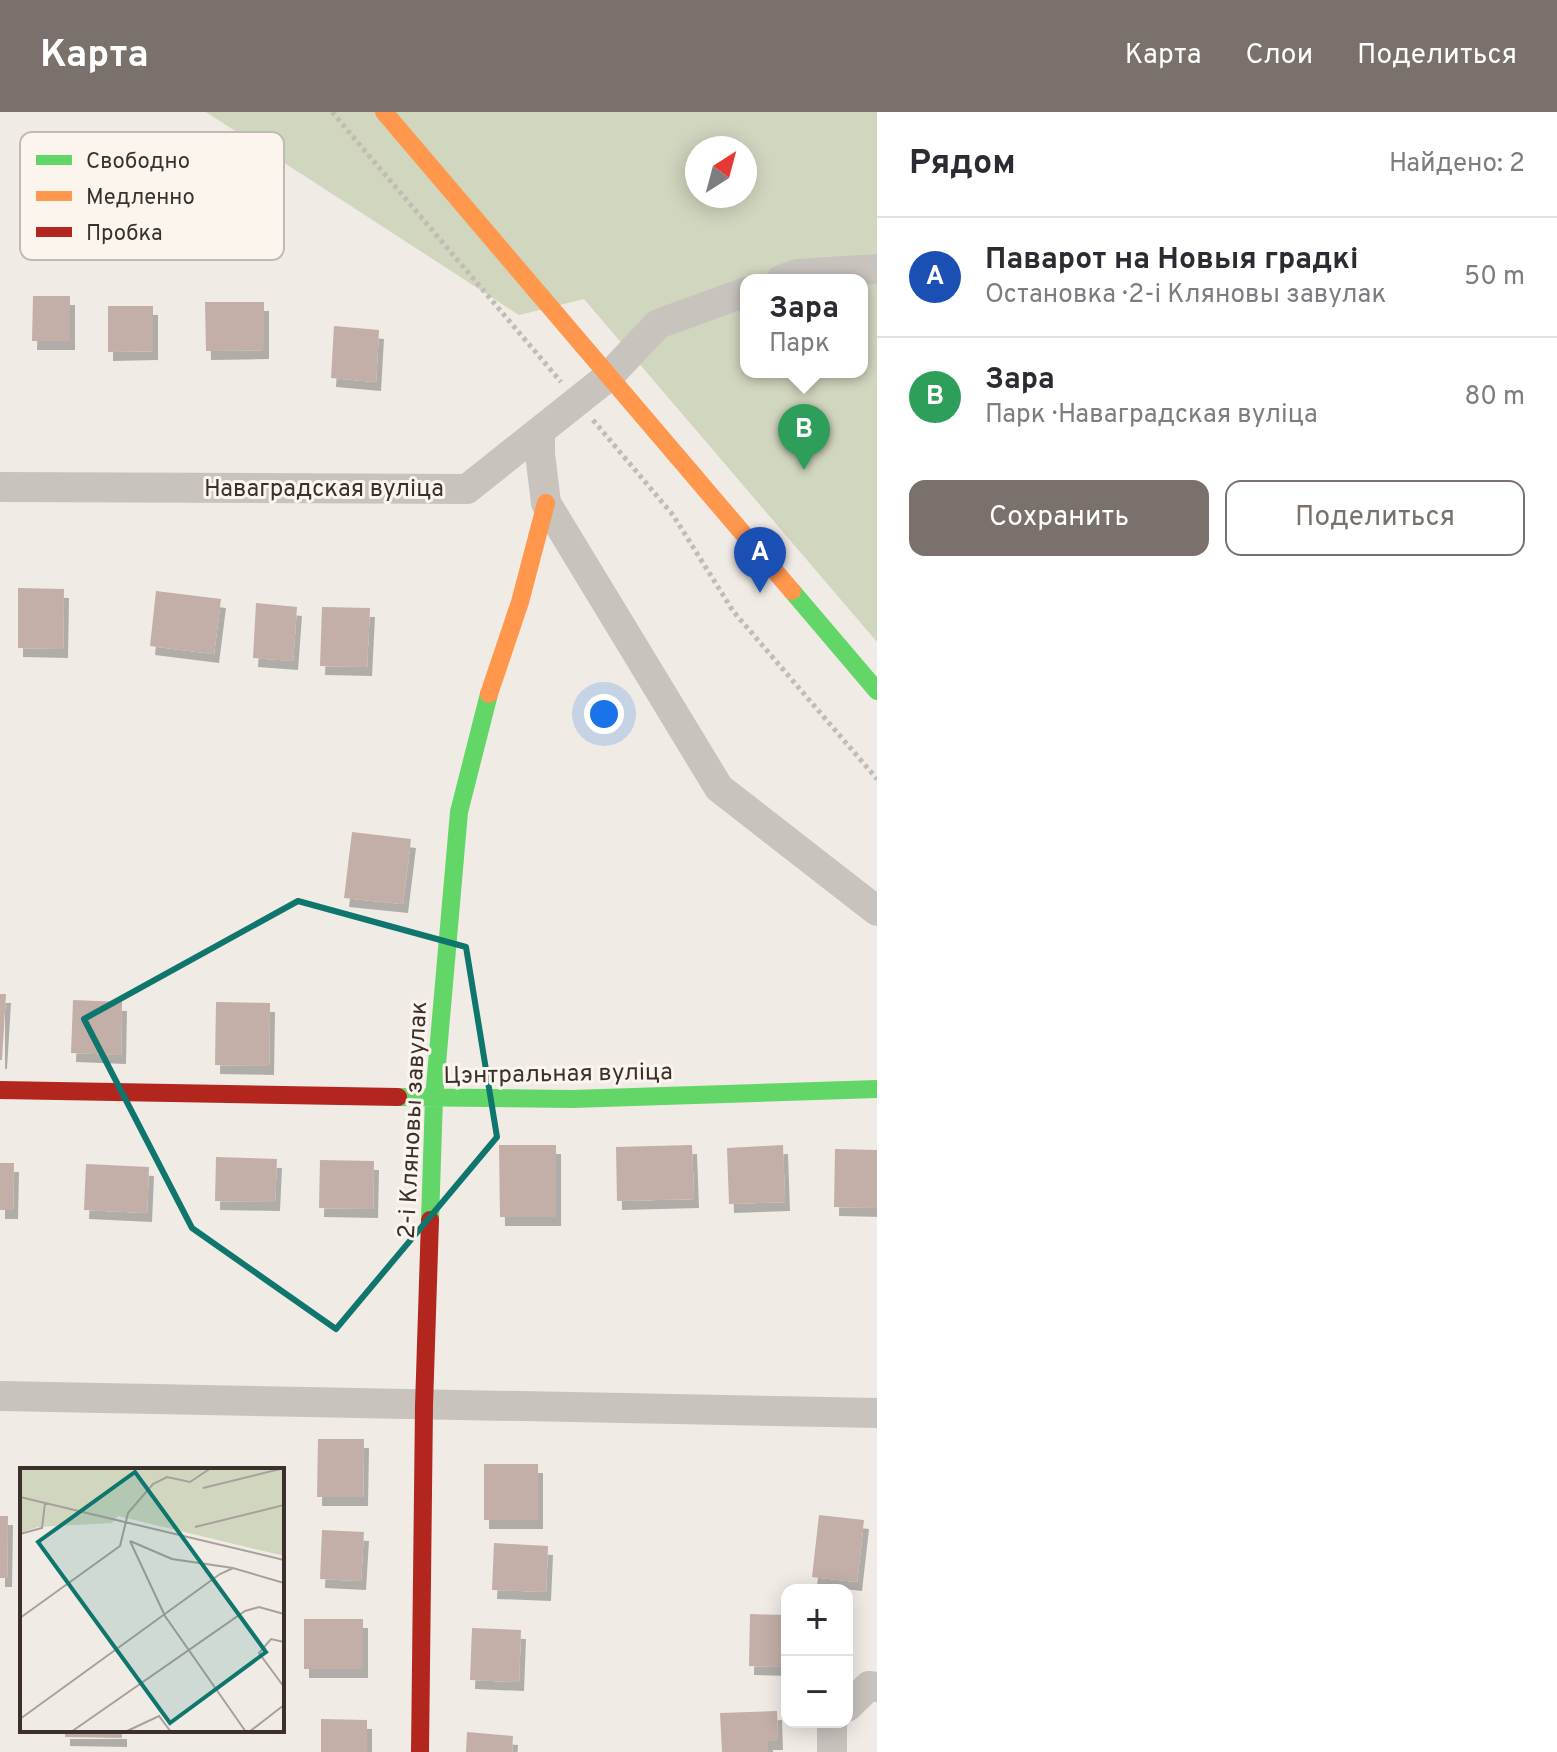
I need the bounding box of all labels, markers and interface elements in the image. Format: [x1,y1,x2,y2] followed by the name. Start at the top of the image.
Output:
[40,32,149,81] text: Карта
[1125,38,1201,74] text: Карта
[1245,38,1313,74] text: Слои
[1357,38,1517,74] text: Поделиться
[20,132,284,260] legend
[685,136,757,208] north arrow
[909,143,1016,186] text: Рядом
[1389,148,1525,181] text: Найдено: 2
[86,149,190,176] text: Свободно
[86,185,195,212] text: Медленно
[86,221,163,248] text: Пробка
[985,242,1358,279] text: Паварот на Новыя градкі
[926,261,944,294] text: A
[1464,261,1525,294] text: 50 m
[740,274,868,378] popup
[985,279,1386,312] text: Остановка · 2-і Кляновы завулак
[769,291,839,328] text: Зара
[769,328,830,361] text: Парк
[985,362,1055,399] text: Зара
[926,381,944,414] text: B
[1465,381,1525,414] text: 80 m
[985,399,1318,432] text: Парк · Наваградская вуліца
[778,404,830,470] pin: B
[204,475,444,505] street label: Наваградская вуліца
[909,480,1209,556] button: Сохранить
[1225,480,1525,556] button: Поделиться
[734,527,786,593] pin: A
[584,694,624,734] your location
[393,1000,435,1240] street label: 2-і Кляновы завулак
[443,1058,673,1092] street label: Цэнтральная вуліца
[20,1468,284,1732] inset map
[781,1584,853,1728] map controls
[781,1584,853,1656] button: +
[781,1656,853,1728] button: −

